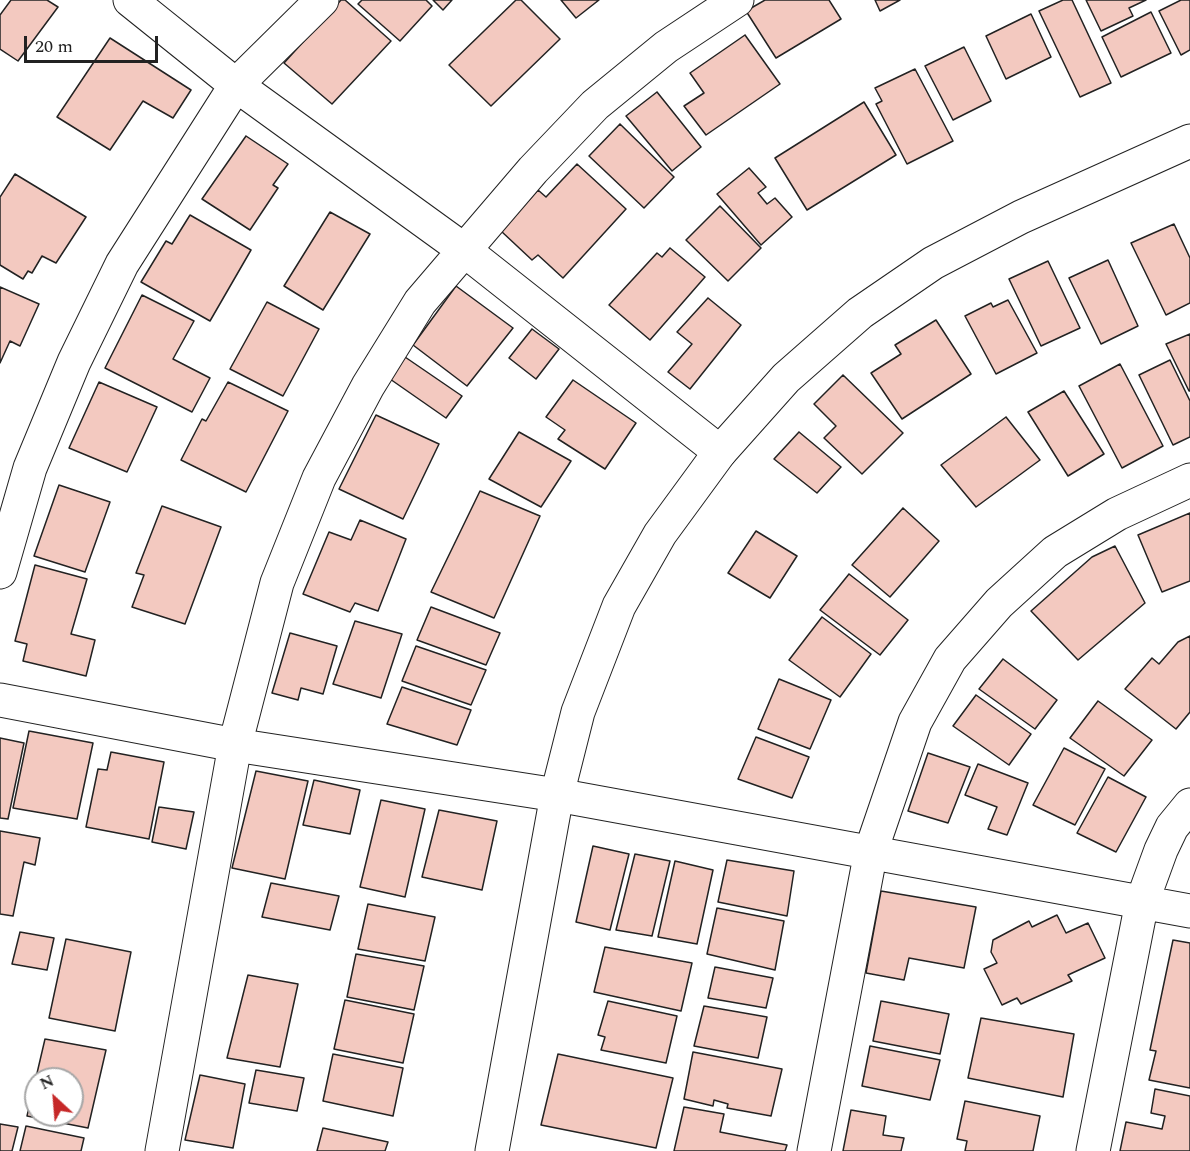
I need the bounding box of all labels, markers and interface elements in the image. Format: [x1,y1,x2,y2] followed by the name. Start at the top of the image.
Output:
[27,24,160,62] scale bar
[35,33,73,60] text: 20 m
[24,1067,84,1127] north arrow
[36,1069,58,1096] text: N

